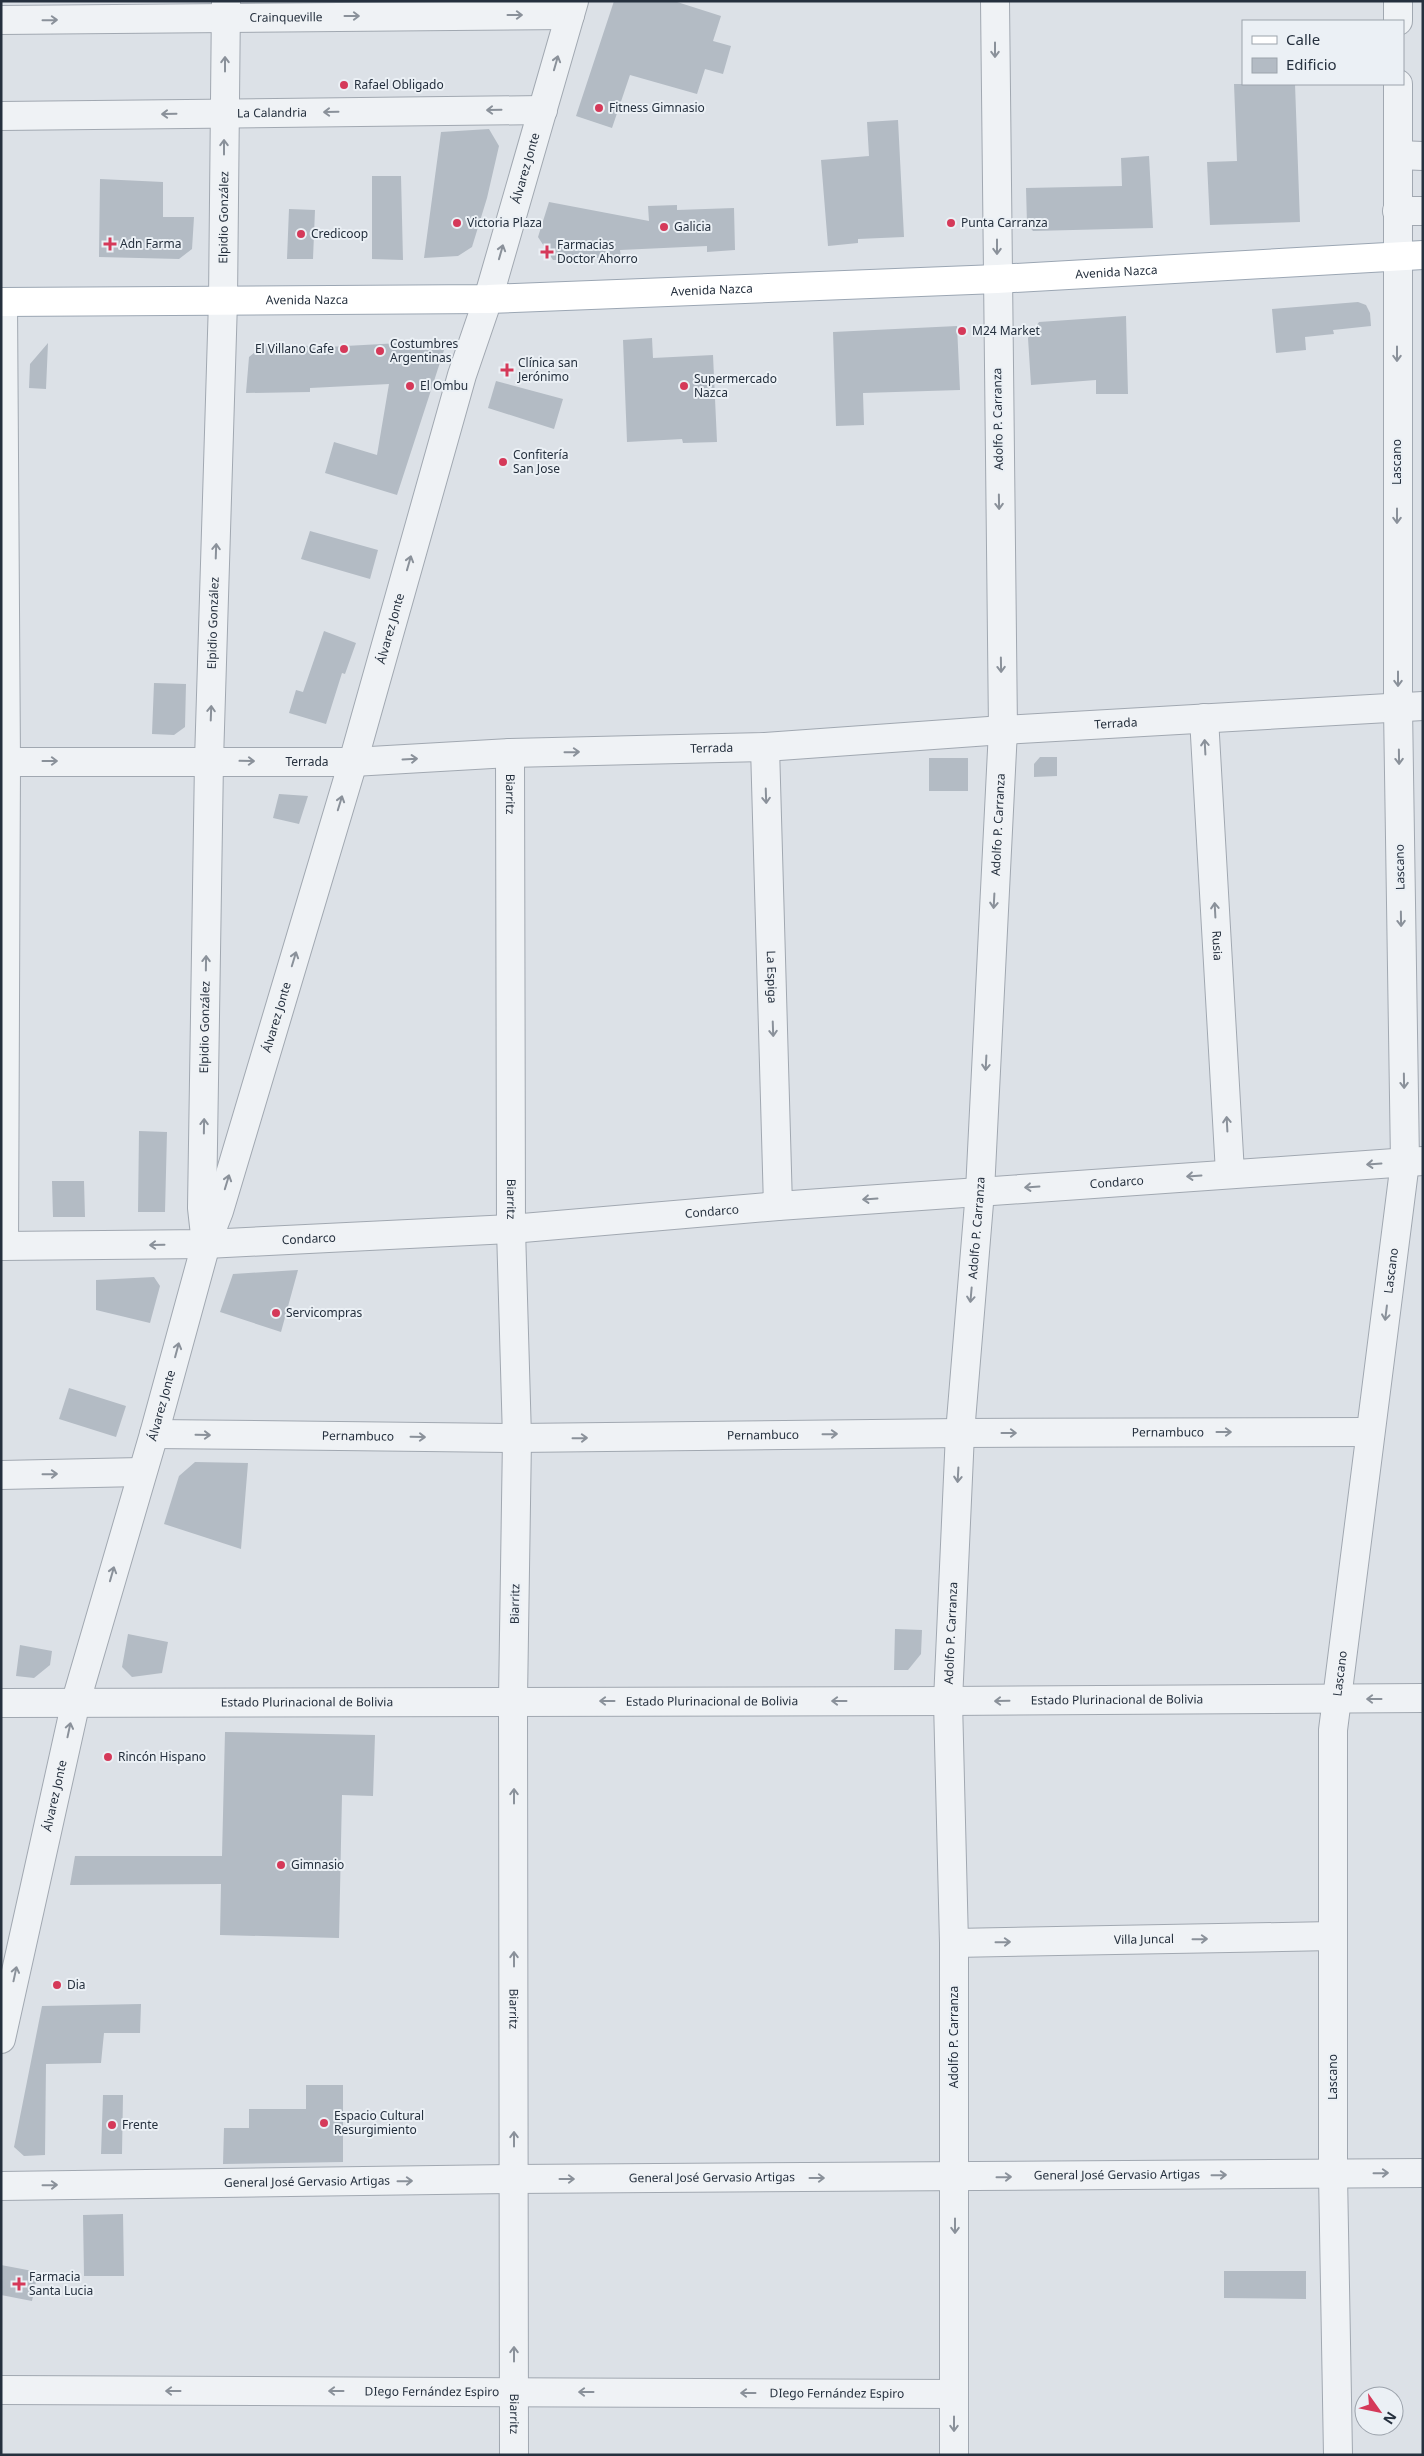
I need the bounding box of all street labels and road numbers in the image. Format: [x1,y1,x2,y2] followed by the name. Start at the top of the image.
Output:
[249,8,323,26] street label: Crainqueville
[237,104,307,121] street label: La Calandria
[507,130,544,205] street label: Álvarez Jonte
[214,171,232,264] street label: Elpidio González
[1075,261,1158,283] street label: Avenida Nazca
[670,280,753,300] street label: Avenida Nazca
[266,291,348,308] street label: Avenida Nazca
[988,368,1007,470] street label: Adolfo P. Carranza
[1388,439,1405,485] street label: Lascano
[203,576,223,670] street label: Elpidio González
[372,591,408,666] street label: Álvarez Jonte
[1094,713,1138,733] street label: Terrada
[690,739,733,757] street label: Terrada
[285,753,329,770] street label: Terrada
[987,773,1009,876] street label: Adolfo P. Carranza
[502,774,519,815] street label: Biarritz
[1391,844,1408,890] street label: Lascano
[1208,930,1227,961] street label: Rusia
[763,950,781,1004] street label: La Espiga
[195,980,214,1074] street label: Elpidio González
[258,980,295,1054] street label: Álvarez Jonte
[1089,1171,1144,1192] street label: Condarco
[964,1176,989,1280] street label: Adolfo P. Carranza
[503,1179,520,1220] street label: Biarritz
[684,1200,740,1222] street label: Condarco
[281,1229,336,1248] street label: Condarco
[1379,1247,1402,1295] street label: Lascano
[143,1368,179,1443] street label: Álvarez Jonte
[1132,1423,1204,1441] street label: Pernambuco
[727,1426,799,1444] street label: Pernambuco
[322,1427,394,1445] street label: Pernambuco
[940,1582,961,1685] street label: Adolfo P. Carranza
[506,1583,523,1624] street label: Biarritz
[1328,1650,1351,1697] street label: Lascano
[1031,1690,1203,1708] street label: Estado Plurinacional de Bolivia
[626,1692,798,1710] street label: Estado Plurinacional de Bolivia
[221,1693,393,1711] street label: Estado Plurinacional de Bolivia
[38,1758,71,1833] street label: Álvarez Jonte
[1114,1930,1174,1948] street label: Villa Juncal
[945,1986,962,2088] street label: Adolfo P. Carranza
[505,1989,522,2030] street label: Biarritz
[1324,2054,1341,2100] street label: Lascano
[1034,2165,1200,2184] street label: General José Gervasio Artigas
[629,2168,795,2186] street label: General José Gervasio Artigas
[224,2172,390,2191] street label: General José Gervasio Artigas
[365,2383,499,2400] street label: DIego Fernández Espiro
[770,2384,904,2402] street label: DIego Fernández Espiro
[506,2394,523,2435] street label: Biarritz

